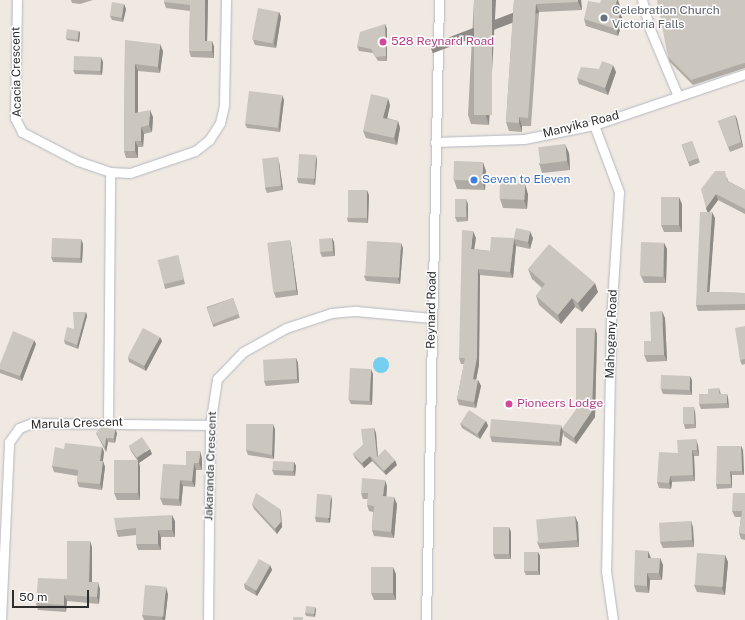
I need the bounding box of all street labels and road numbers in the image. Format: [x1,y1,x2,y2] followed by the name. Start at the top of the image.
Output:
[9,27,25,117] street label: Acacia Crescent
[541,109,621,141] street label: Manyika Road
[424,271,440,349] street label: Reynard Road
[603,289,621,379] street label: Mahogany Road
[202,411,220,521] street label: Jakaranda Crescent
[31,415,123,433] street label: Marula Crescent

